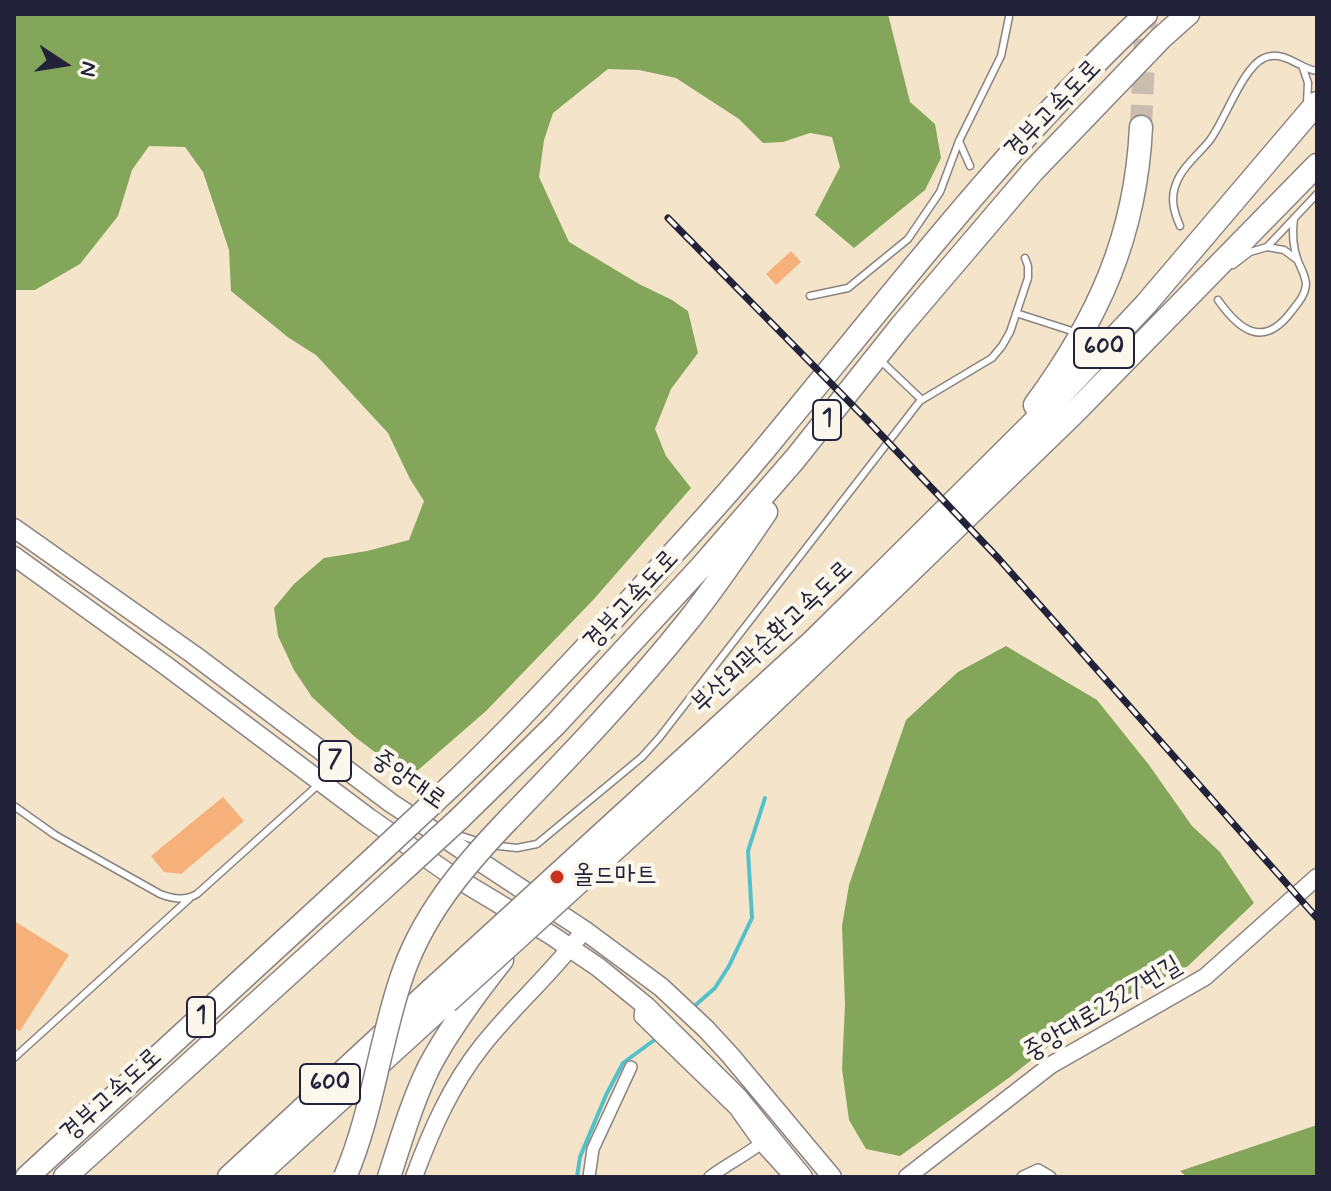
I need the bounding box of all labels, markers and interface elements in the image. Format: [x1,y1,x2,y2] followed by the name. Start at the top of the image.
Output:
[24,24,104,104] north arrow
[999,54,1109,166] street label: 경부고속도로
[72,59,103,79] text: N
[1074,328,1134,368] road number: 600
[813,400,841,440] road number: 1
[578,544,686,658] street label: 경부고속도로
[686,555,860,721] street label: 부산외곽순환고속도로
[319,741,351,781] road number: 7
[365,744,451,818] street label: 중앙대로
[573,861,657,893] place label: 올드마트
[548,868,566,886] marker: 올드마트
[1018,951,1188,1069] street label: 중앙대로2327번길
[187,997,215,1037] road number: 1
[55,1042,169,1150] street label: 경부고속도로
[300,1064,360,1104] road number: 600

